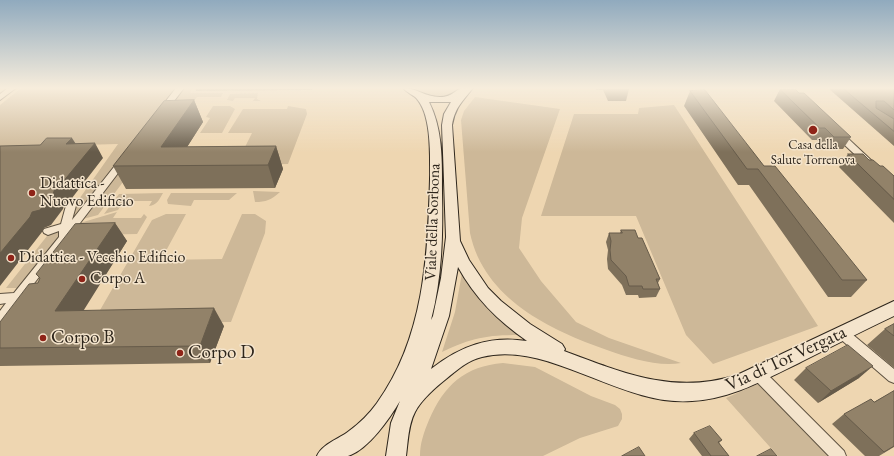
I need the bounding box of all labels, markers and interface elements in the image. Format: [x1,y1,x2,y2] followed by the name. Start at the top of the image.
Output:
[807,124,819,136] marker: Casa della Salute Torrenova
[771,137,855,168] place label: Casa della Salute Torrenova
[421,163,445,281] street label: Viale della Sorbona
[40,174,134,212] place label: Didattica - Nuovo Edificio
[27,188,37,198] marker: Didattica - Nuovo Edificio
[19,248,185,268] place label: Didattica - Vecchio Edificio
[6,253,16,263] marker: Didattica - Vecchio Edificio
[90,269,145,289] place label: Corpo A
[77,274,87,284] marker: Corpo A
[722,321,850,397] street label: Via di Tor Vergata
[51,327,114,349] place label: Corpo B
[38,333,48,343] marker: Corpo B
[188,342,255,364] place label: Corpo D
[175,348,185,358] marker: Corpo D

